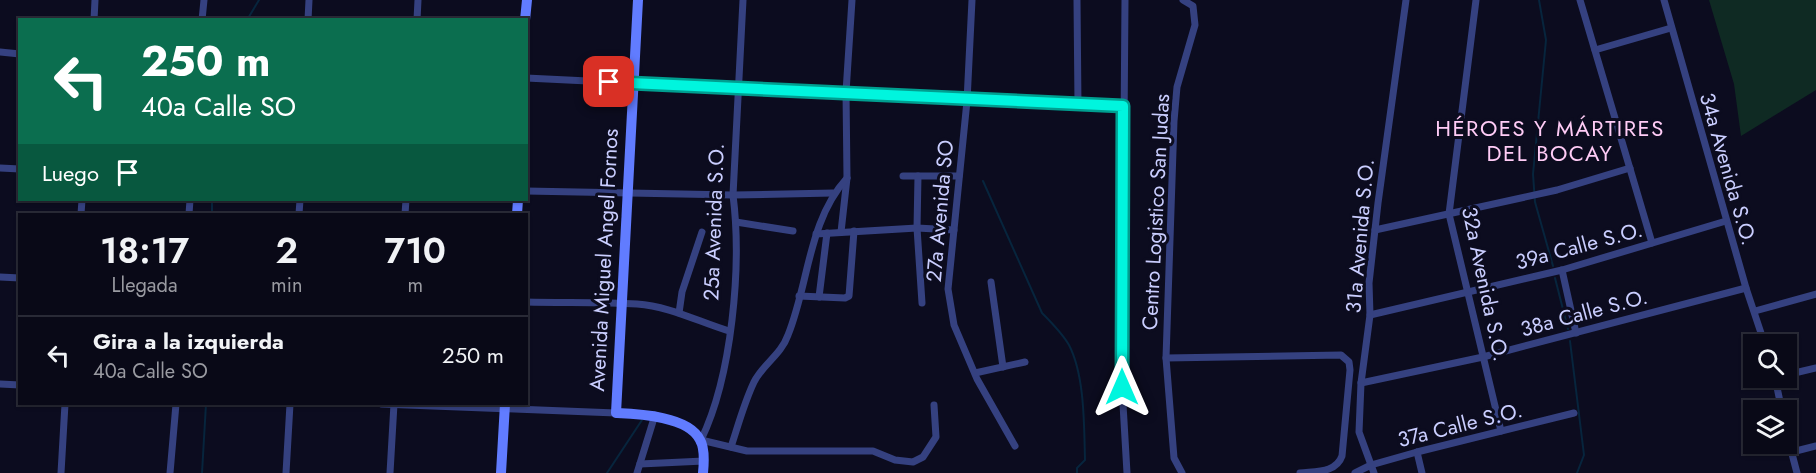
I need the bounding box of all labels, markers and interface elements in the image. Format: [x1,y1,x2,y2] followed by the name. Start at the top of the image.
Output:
[141,31,271,92] text: 250 m
[42,42,120,120] icon: left
[583,56,634,107] pin
[592,65,625,98] icon: arrive
[141,87,296,126] text: 40a Calle SO
[1692,89,1764,249] street label: 34a Avenida S.O.
[1135,93,1177,331] street label: Centro Logistico San Judas
[1435,112,1665,169] district label: HÉROES Y MÁRTIRES DEL BOCAY
[582,128,626,392] street label: Avenida Miguel Angel Fornos
[919,139,961,283] street label: 27a Avenida SO
[696,143,732,301] street label: 25a Avenida S.O.
[111,156,144,189] icon: arrive
[42,157,99,189] text: Luego
[1338,158,1382,314] street label: 31a Avenida S.O.
[1454,204,1516,364] street label: 32a Avenida S.O.
[1512,215,1646,277] street label: 39a Calle S.O.
[100,224,189,276] text: 18:17
[275,224,298,276] text: 2
[384,224,446,276] text: 710
[112,271,178,300] text: Llegada
[271,271,302,300] text: min
[407,271,423,300] text: m
[1517,282,1651,344] street label: 38a Calle S.O.
[93,325,284,357] text: Gira a la izquierda
[1743,334,1797,454] map controls
[1743,334,1797,388] button: search
[42,339,75,372] icon: left
[442,339,504,371] text: 250 m
[1090,355,1154,419] position arrow
[93,357,208,386] text: 40a Calle SO
[1394,395,1526,455] street label: 37a Calle S.O.
[1743,400,1797,454] button: layers

